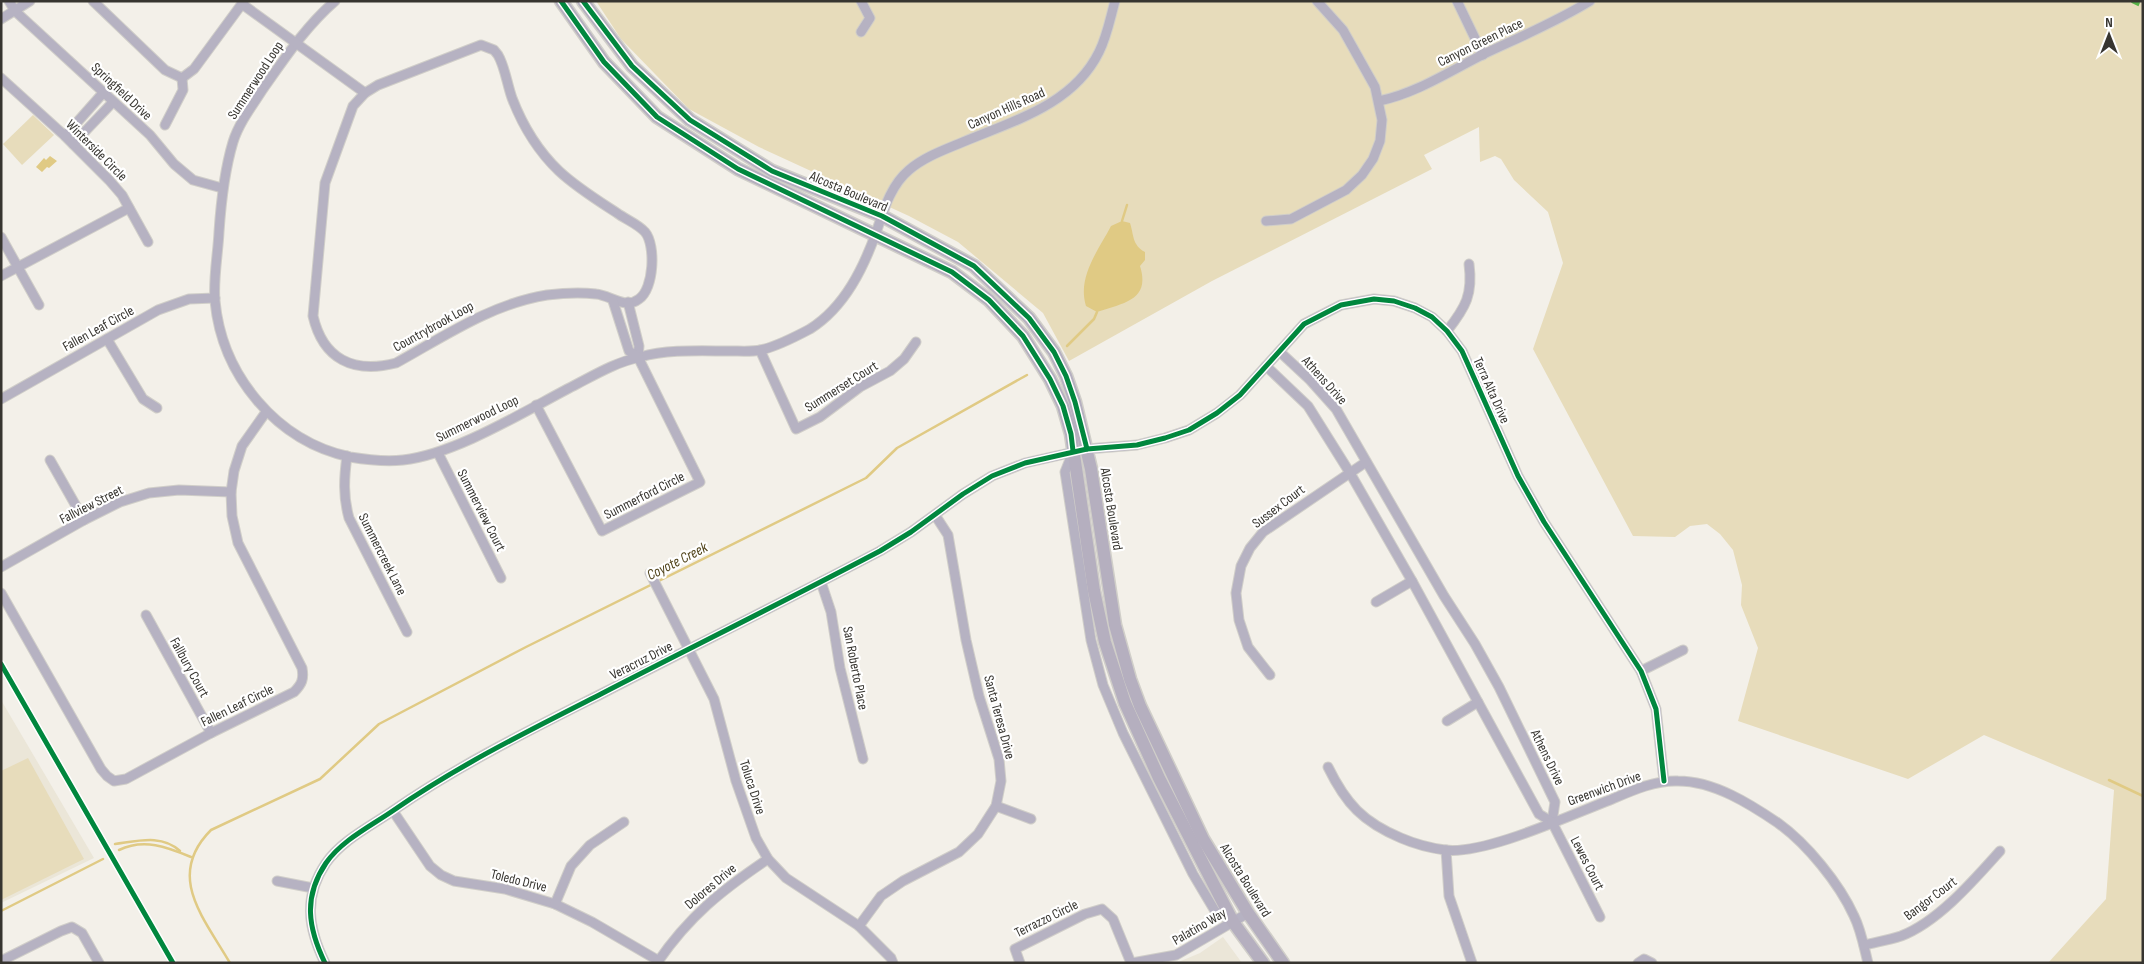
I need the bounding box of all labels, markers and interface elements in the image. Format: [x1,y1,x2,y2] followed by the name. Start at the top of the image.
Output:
[2084,10,2134,60] north arrow
[2105,14,2113,31] text: N
[1435,15,1526,70] street label: Canyon Green Place
[224,38,287,122] street label: Summerwood Loop
[88,59,156,124] street label: Springfield Drive
[965,84,1048,133] street label: Canyon Hills Road
[62,116,131,185] street label: Winterside Circle
[806,167,891,216] street label: Alcosta Boulevard
[390,297,477,356] street label: Countrybrook Loop
[60,302,137,355] street label: Fallen Leaf Circle
[1298,352,1351,408] street label: Athens Drive
[1469,354,1514,426] street label: Terra Alta Drive
[802,357,881,416] street label: Summerset Court
[433,391,521,446] street label: Summerwood Loop
[454,466,510,554] street label: Summerview Court
[1096,466,1126,552] street label: Alcosta Boulevard
[601,468,687,523] street label: Summerford Circle
[57,481,126,528] street label: Fallview Street
[1249,481,1308,532] street label: Sussex Court
[355,510,410,598] street label: Summercreek Lane
[644,538,711,585] water label: Coyote Creek
[839,625,872,711] street label: San Roberto Place
[166,634,213,700] street label: Fallbury Court
[607,637,675,683] street label: Veracruz Drive
[980,673,1019,761] street label: Santa Teresa Drive
[198,681,276,730] street label: Fallen Leaf Circle
[1526,726,1568,788] street label: Athens Drive
[736,758,769,817] street label: Toluca Drive
[1565,767,1643,810] street label: Greenwich Drive
[1567,833,1608,893] street label: Lewes Court
[1216,840,1275,920] street label: Alcosta Boulevard
[681,860,740,913] street label: Dolores Drive
[489,865,549,896] street label: Toledo Drive
[1900,873,1960,924] street label: Bangor Court
[1012,896,1081,941] street label: Terrazzo Circle
[1169,904,1230,949] street label: Palatino Way

